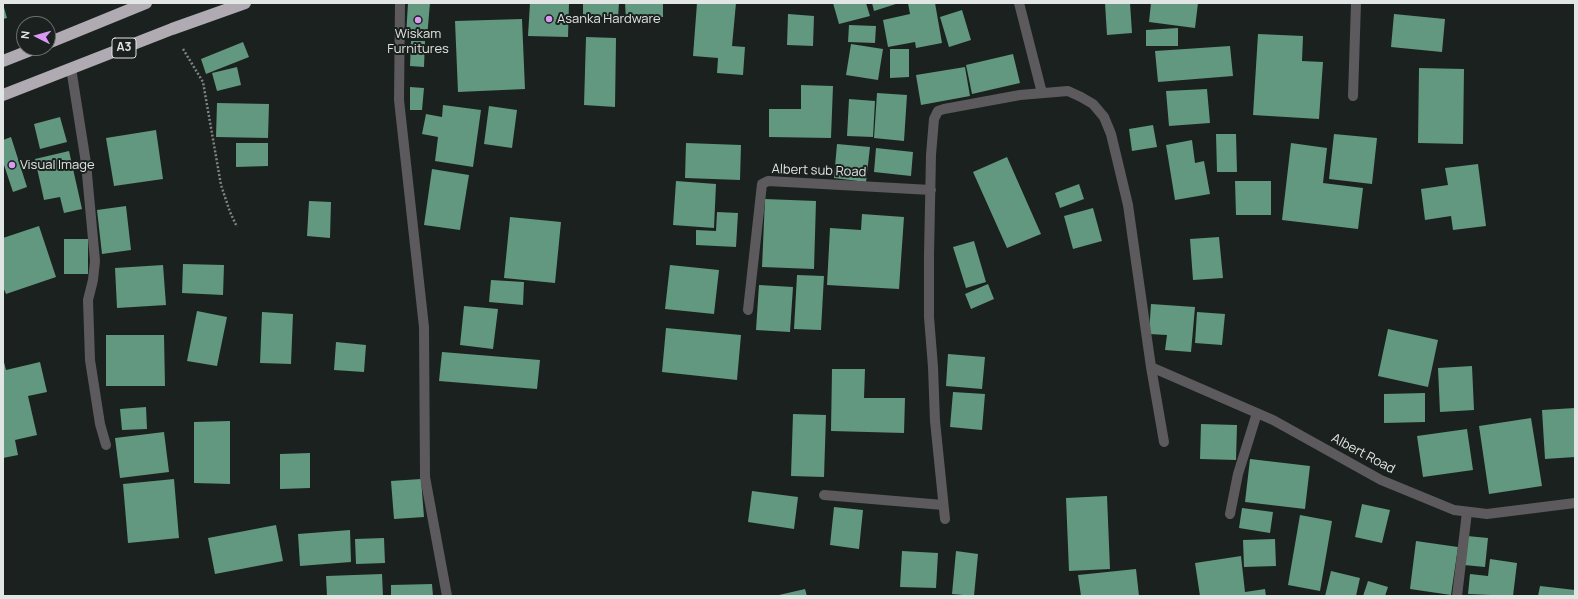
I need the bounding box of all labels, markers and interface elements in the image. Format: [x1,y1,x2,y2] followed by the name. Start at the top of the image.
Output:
[557,11,661,27] place label: Asanka Hardware
[544,14,554,24] marker: Asanka Hardware
[413,15,423,25] marker: Wiskam Furnitures
[16,16,56,56] north arrow
[387,26,449,57] place label: Wiskam Furnitures
[17,30,32,40] text: N
[112,38,136,58] road number: A3
[20,157,95,173] place label: Visual Image
[7,160,17,170] marker: Visual Image
[771,162,867,180] street label: Albert sub Road
[1328,431,1398,477] street label: Albert Road

